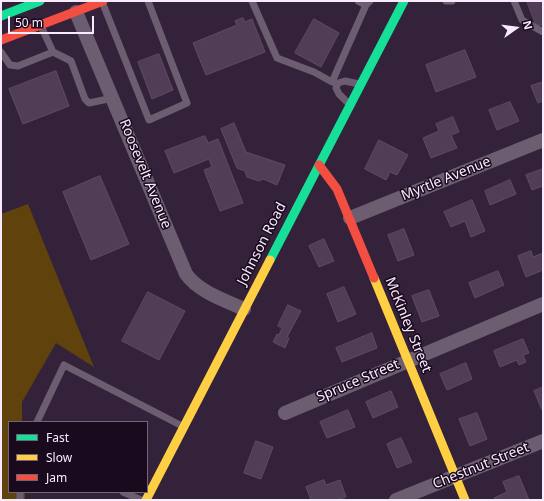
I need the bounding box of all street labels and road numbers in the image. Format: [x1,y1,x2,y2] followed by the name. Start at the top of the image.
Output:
[115,117,175,231] street label: Roosevelt Avenue
[399,153,493,205] street label: Myrtle Avenue
[234,200,290,288] street label: Johnson Road
[381,275,435,375] street label: McKinley Street
[314,356,402,406] street label: Spruce Street
[430,439,532,493] street label: Chestnut Street

